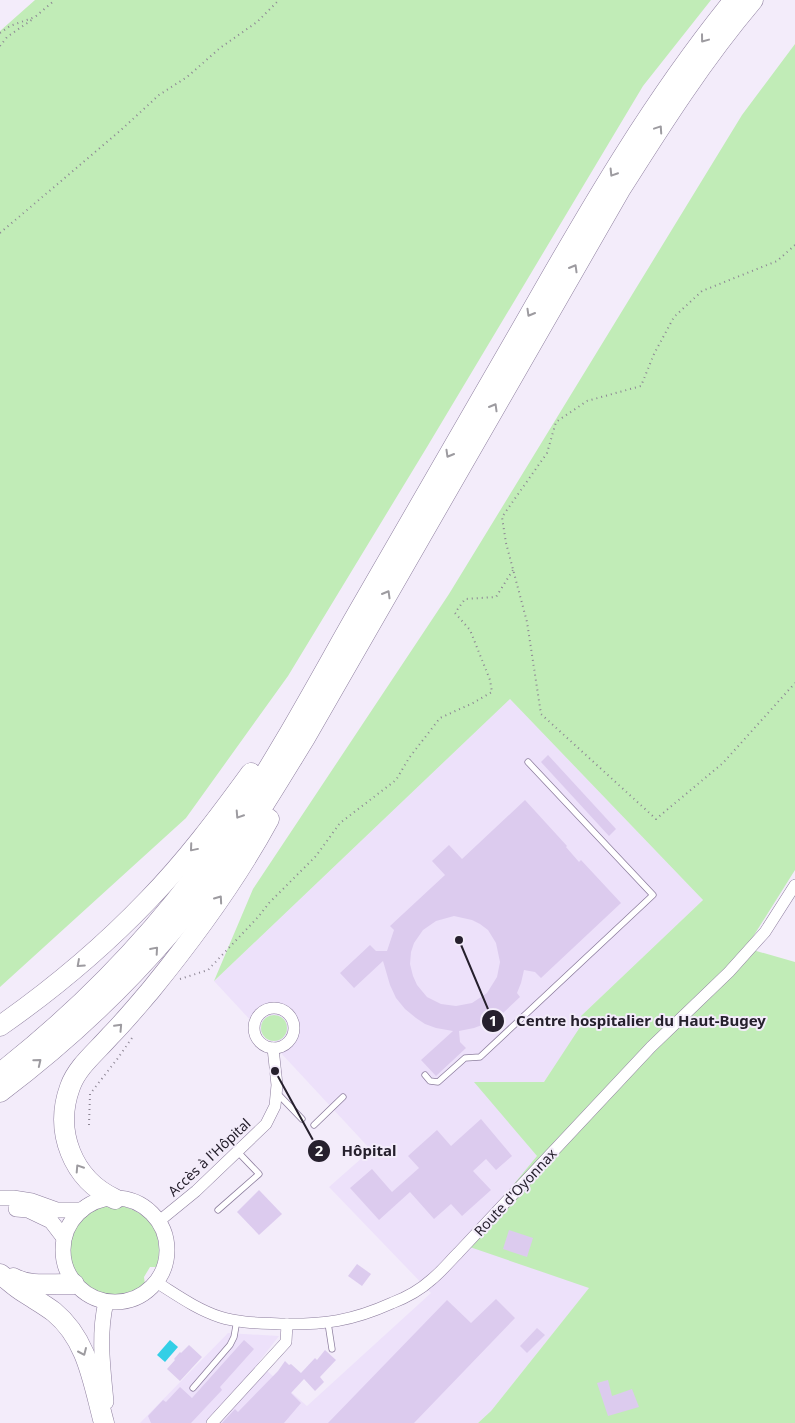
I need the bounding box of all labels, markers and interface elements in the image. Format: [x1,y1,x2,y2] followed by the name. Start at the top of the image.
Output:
[701,33,710,43] one-way arrow
[652,125,662,134] one-way arrow
[609,167,619,176] one-way arrow
[568,264,578,273] one-way arrow
[527,308,537,317] one-way arrow
[488,404,498,413] one-way arrow
[446,448,456,457] one-way arrow
[381,590,391,599] one-way arrow
[235,810,245,819] one-way arrow
[191,842,199,851] one-way arrow
[213,895,222,905] one-way arrow
[150,946,159,955] one-way arrow
[77,958,86,967] one-way arrow
[481,1006,776,1036] callout: Centre hospitalier du Haut-Bugey
[489,1010,497,1030] text: 1
[516,1010,766,1030] text: Centre hospitalier du Haut-Bugey
[113,1023,122,1032] one-way arrow
[32,1060,41,1068] one-way arrow
[164,1114,254,1200] street label: Accès à l'Hôpital
[306,1136,406,1166] callout: Hôpital
[315,1140,324,1160] text: 2
[342,1140,396,1160] text: Hôpital
[469,1144,561,1240] street label: Route d'Oyonnax
[76,1164,85,1173] one-way arrow
[77,1347,88,1356] one-way arrow

